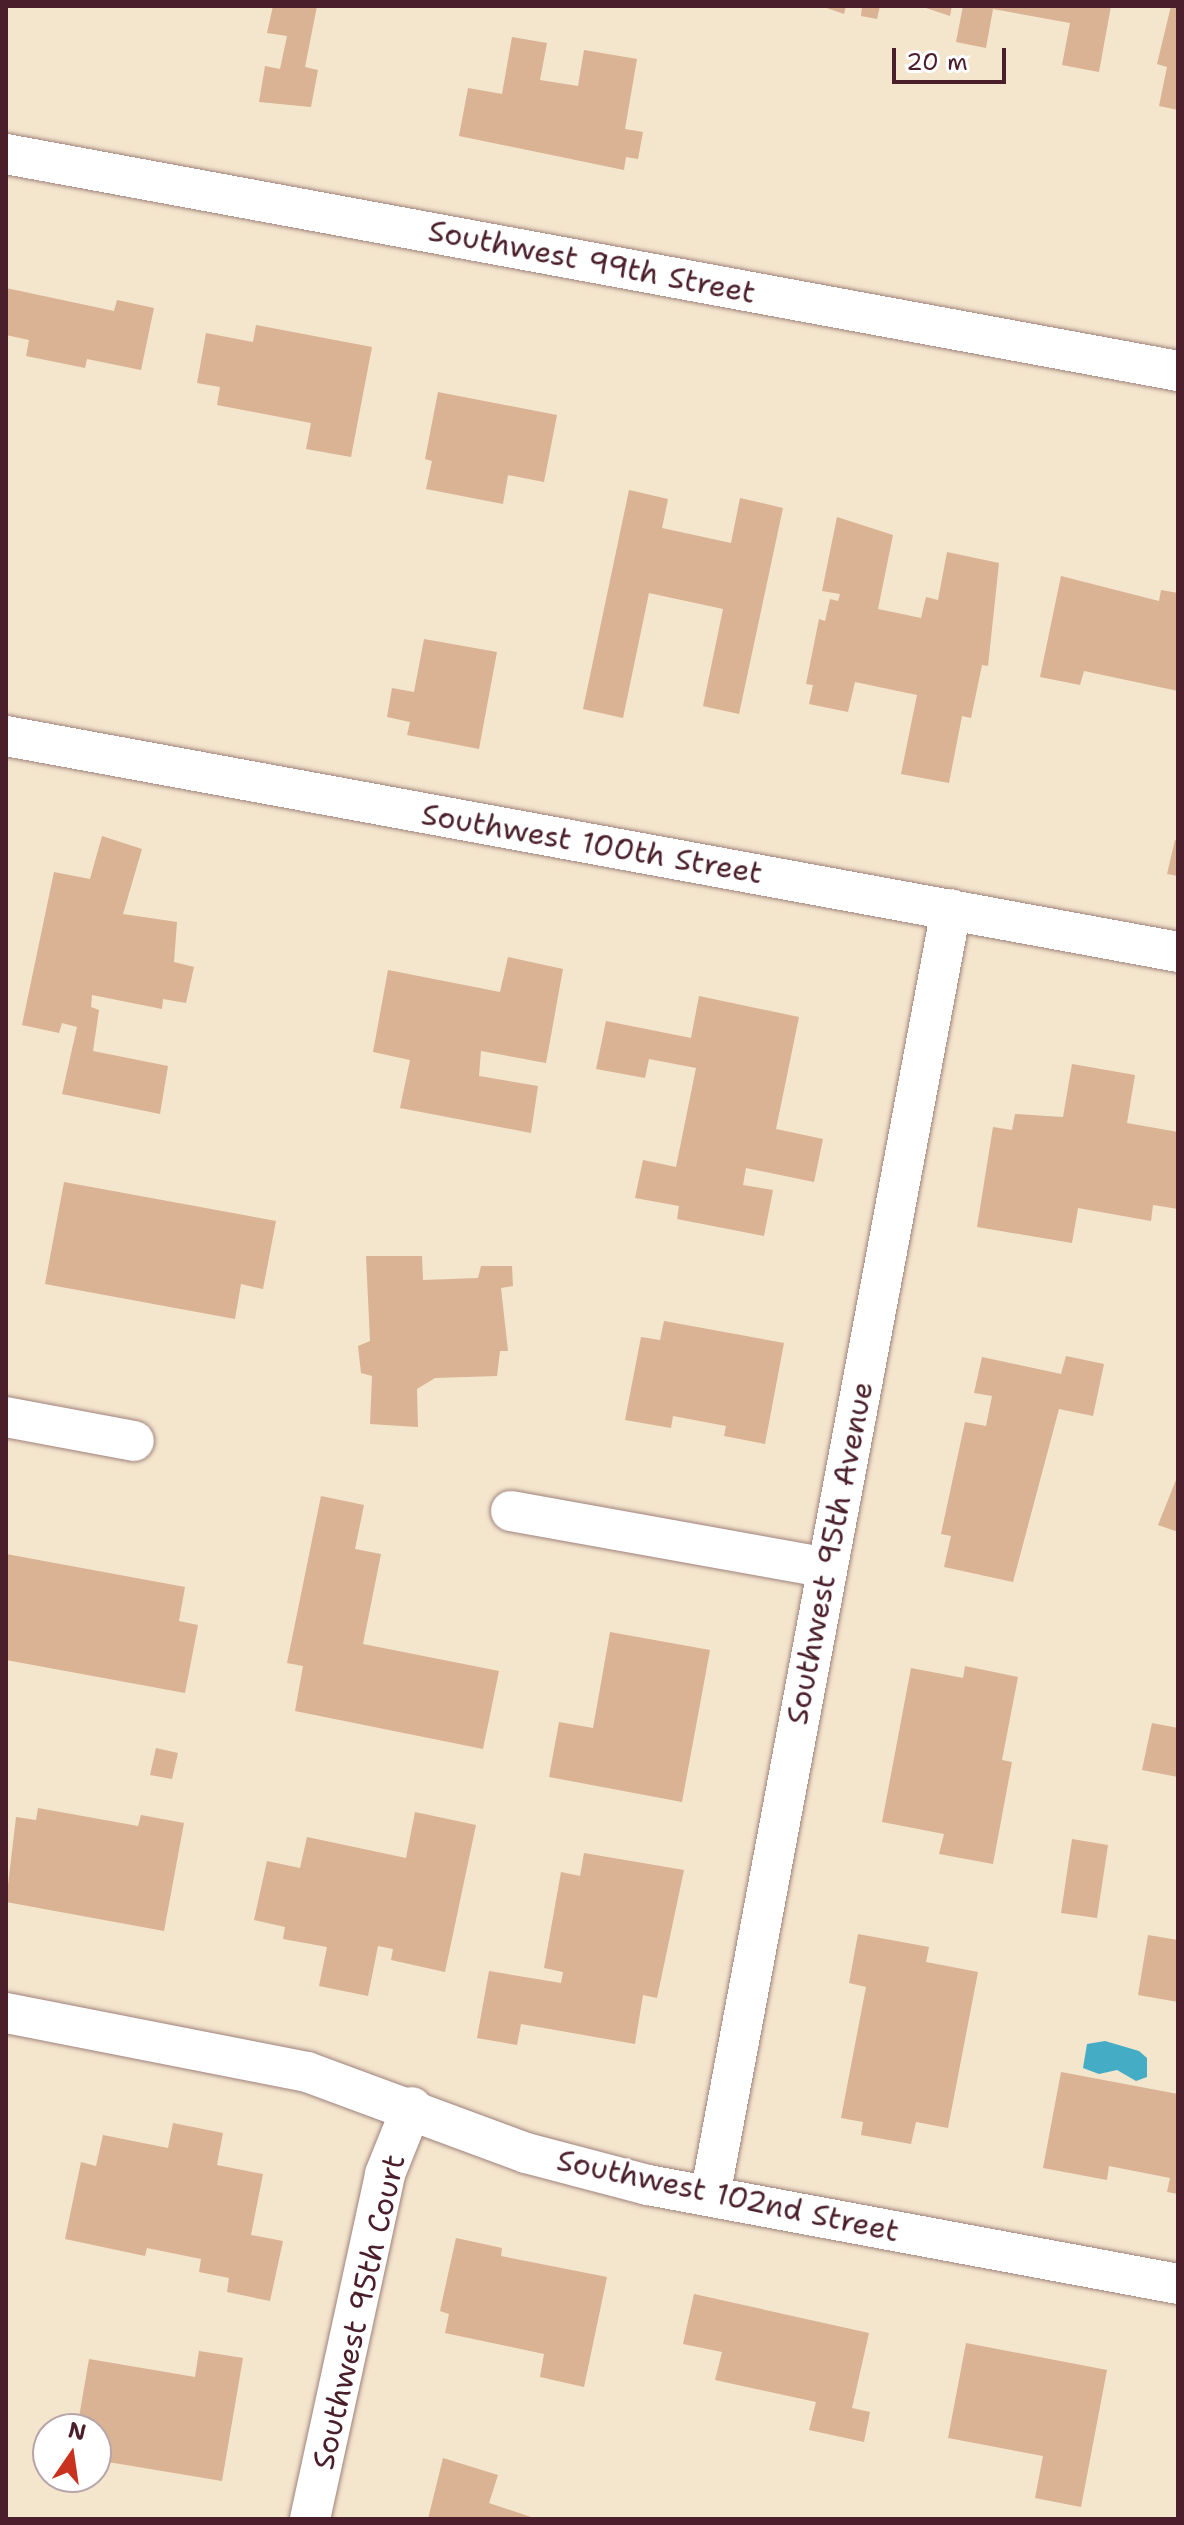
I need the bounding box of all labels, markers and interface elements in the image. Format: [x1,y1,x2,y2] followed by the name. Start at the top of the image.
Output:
[896,32,1010,82] scale bar
[906,46,968,78] text: 20 m
[425,213,759,311] street label: Southwest 99th Street
[419,796,765,892] street label: Southwest 100th Street
[779,1379,881,1727] street label: Southwest 95th Avenue
[554,2142,902,2250] street label: Southwest 102nd Street
[305,2151,413,2473] street label: Southwest 95th Court
[32,2413,112,2493] north arrow
[65,2415,89,2447] text: N

